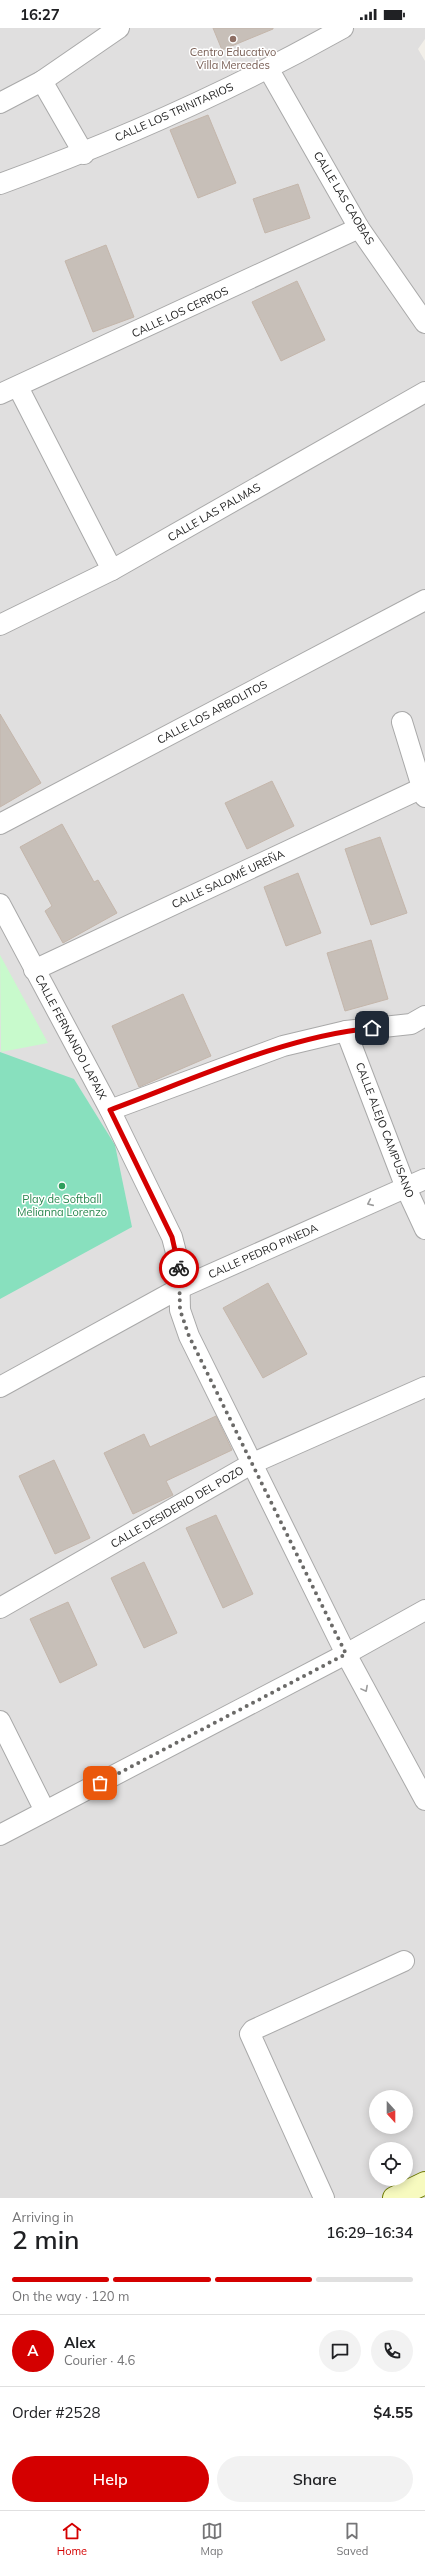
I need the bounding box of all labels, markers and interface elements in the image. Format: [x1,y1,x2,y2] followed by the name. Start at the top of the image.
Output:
[20,5,60,24] text: 16:27
[228,34,238,44] marker: Centro Educativo Villa Mercedes
[190,45,276,72] place label: Centro Educativo Villa Mercedes
[112,79,236,145] street label: CALLE LOS TRINITARIOS
[311,149,377,247] street label: CALLE LAS CAOBAS
[129,283,231,341] street label: CALLE LOS CERROS
[165,480,263,544] street label: CALLE LAS PALMAS
[155,677,270,747] street label: CALLE LOS ARBOLITOS
[169,847,287,911] street label: CALLE SALOMÉ UREÑA
[32,972,110,1103] street label: CALLE FERNANDO LAPAIX
[355,1011,389,1045] pin
[361,1017,383,1039] icon: home
[353,1060,417,1200] street label: CALLE ALEJO CAMPUSANO
[57,1181,67,1191] marker: Play de Softball Melianna Lorenzo
[17,1192,107,1219] place label: Play de Softball Melianna Lorenzo
[367,1199,374,1207] one-way arrow
[206,1221,320,1281] street label: CALLE PEDRO PINEDA
[159,1248,199,1288] courier
[168,1257,190,1279] icon: bike
[108,1463,246,1551] street label: CALLE DESIDERIO DEL POZO
[360,1685,368,1692] one-way arrow
[83,1766,117,1800] pin
[89,1772,111,1794] icon: bag
[369,2090,413,2134] north arrow
[369,2090,413,2186] map controls
[369,2142,413,2186] button: locate
[12,2209,74,2225] text: Arriving in
[12,2223,80,2256] text: 2 min
[326,2223,413,2242] text: 16:29–16:34
[12,2288,129,2304] text: On the way · 120 m
[319,2330,361,2372] button: chat
[371,2330,413,2372] button: phone
[64,2333,96,2352] text: Alex
[27,2341,39,2360] text: A
[64,2352,135,2368] text: Courier · 4.6
[12,2403,100,2422] text: Order #2528
[373,2403,413,2422] text: $4.55
[12,2456,209,2502] button: Help
[217,2456,413,2502] button: Share
[57,2520,87,2558] tab: Home
[200,2520,223,2558] tab: Map
[337,2520,368,2558] tab: Saved

